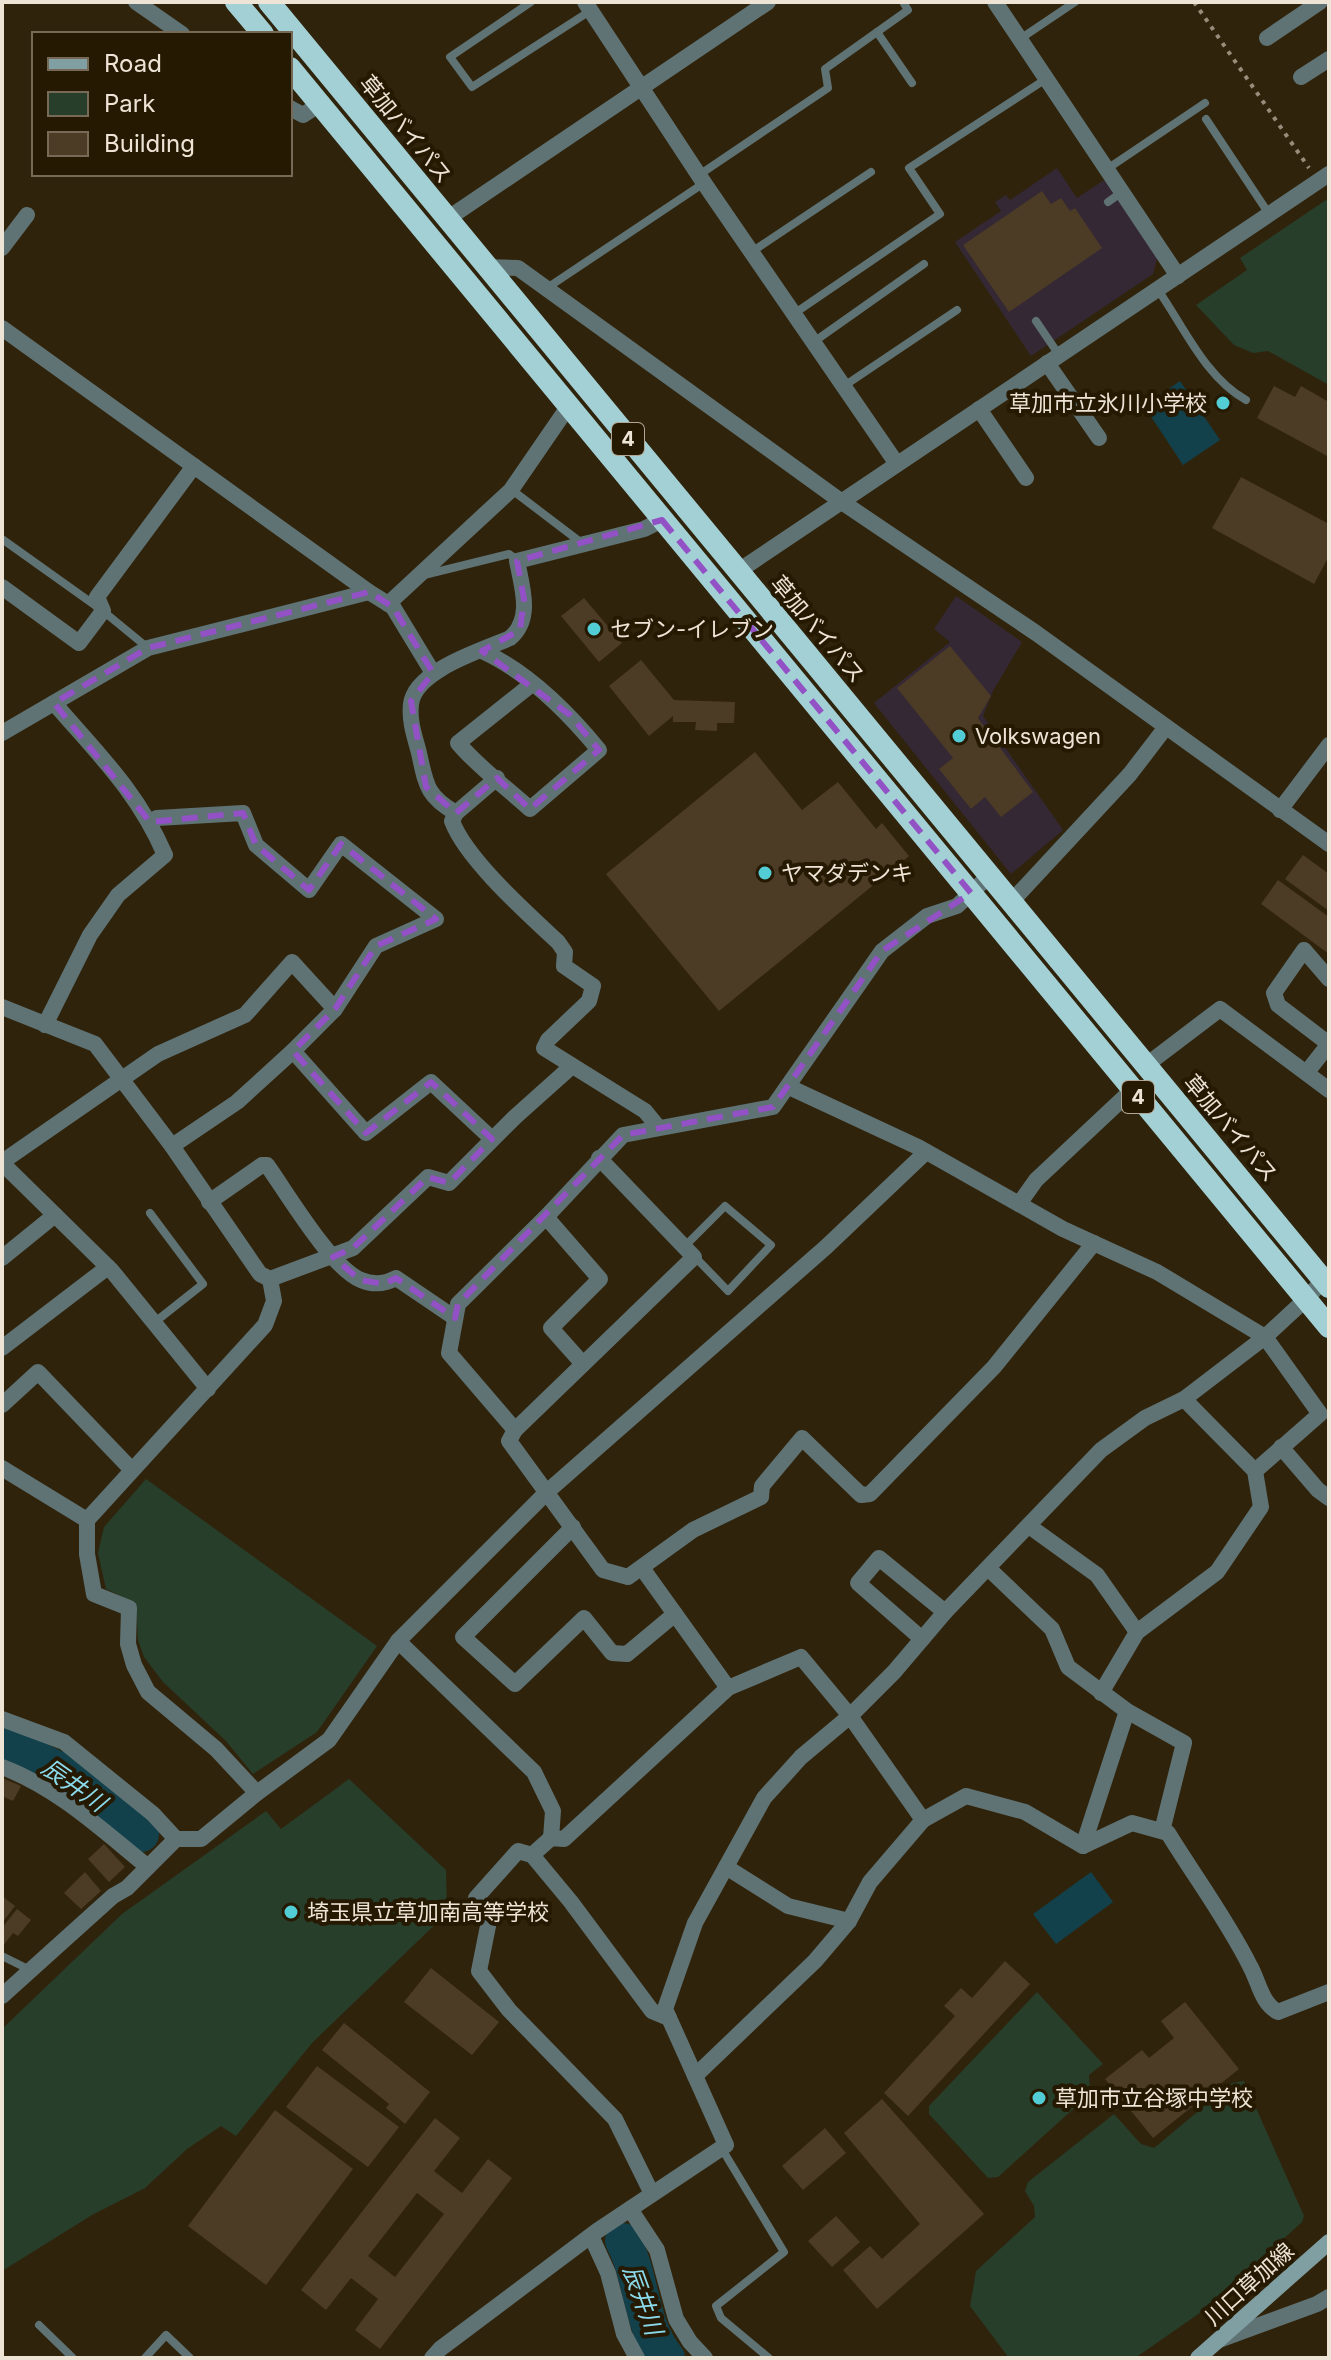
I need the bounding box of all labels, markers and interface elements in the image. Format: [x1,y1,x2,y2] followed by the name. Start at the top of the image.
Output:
[32,32,292,176] legend
[104,49,162,78] text: Road
[354,70,458,188] street label: 草加バイパス
[104,89,155,118] text: Park
[104,129,195,158] text: Building
[1009,390,1207,416] place label: 草加市立氷川小学校
[1214,394,1232,412] marker: 草加市立氷川小学校
[612,423,644,455] road number: 4
[766,570,870,688] street label: 草加バイパス
[610,616,774,642] place label: セブン-イレブン
[585,620,603,638] marker: セブン-イレブン
[975,723,1101,749] place label: Volkswagen
[950,727,968,745] marker: Volkswagen
[781,860,913,886] place label: ヤマダデンキ
[756,864,774,882] marker: ヤマダデンキ
[1179,1069,1283,1187] street label: 草加バイパス
[1122,1081,1154,1113] road number: 4
[36,1752,114,1819] water label: 辰井川
[307,1899,549,1925] place label: 埼玉県立草加南高等学校
[282,1903,300,1921] marker: 埼玉県立草加南高等学校
[1055,2085,1253,2111] place label: 草加市立谷塚中学校
[1030,2089,1048,2107] marker: 草加市立谷塚中学校
[1199,2238,1299,2330] street label: 川口草加線
[617,2261,670,2342] water label: 辰井川

